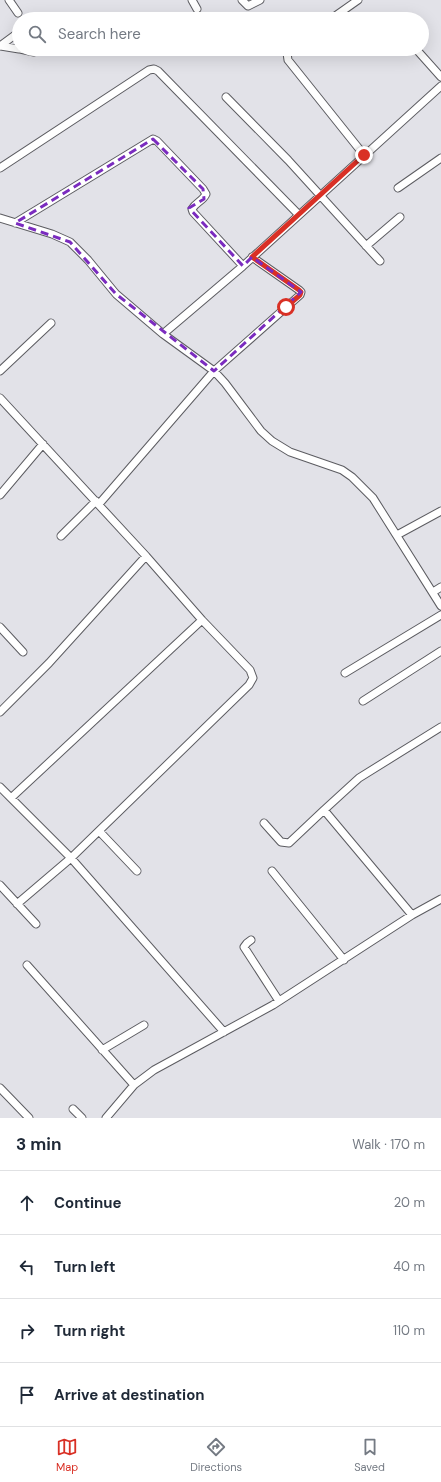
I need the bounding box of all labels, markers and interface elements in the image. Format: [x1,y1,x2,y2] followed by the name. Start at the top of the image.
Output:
[12,12,429,56] search box
[26,23,48,45] icon: search
[58,24,141,44] text: Search here
[355,146,373,164] route end
[277,298,295,316] route start
[16,1133,61,1155] text: 3 min
[352,1136,425,1153] text: Walk · 170 m
[16,1192,38,1214] icon: ahead
[54,1193,122,1213] text: Continue
[394,1194,425,1211] text: 20 m
[16,1256,38,1278] icon: left
[54,1257,115,1277] text: Turn left
[393,1258,425,1275] text: 40 m
[16,1320,38,1342] icon: right
[54,1321,125,1341] text: Turn right
[393,1322,425,1339] text: 110 m
[16,1384,38,1406] icon: arrive
[54,1385,205,1405] text: Arrive at destination
[56,1436,78,1474] tab: Map
[190,1436,242,1474] tab: Directions
[354,1436,385,1474] tab: Saved

